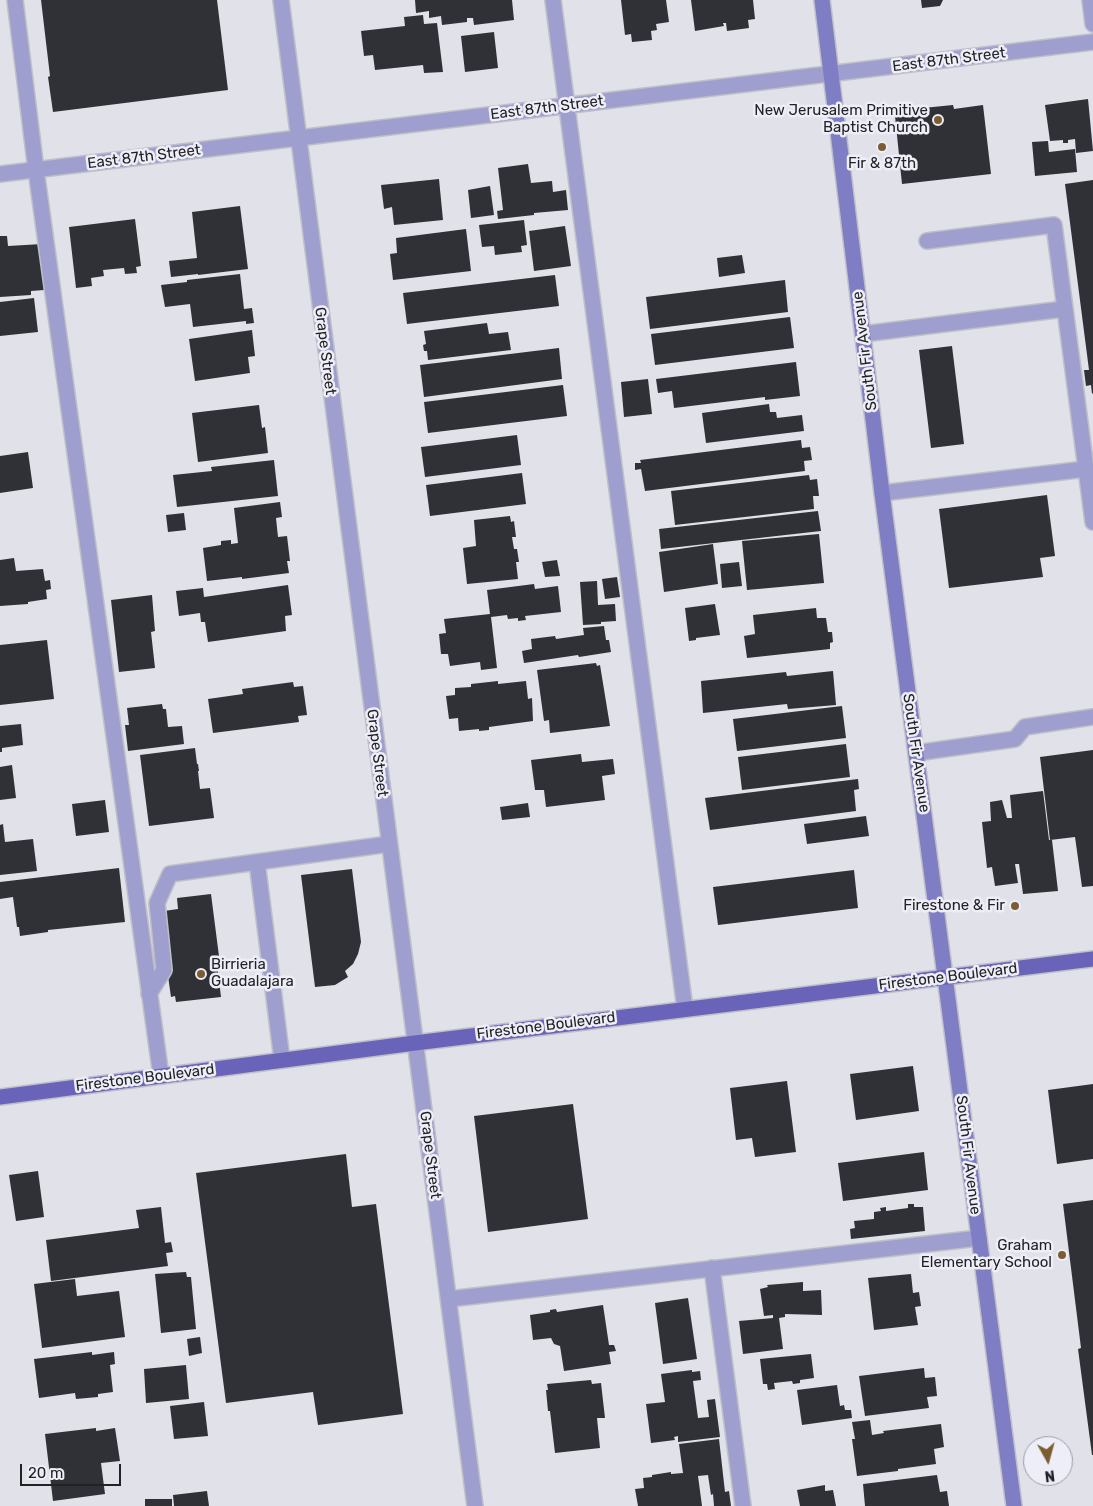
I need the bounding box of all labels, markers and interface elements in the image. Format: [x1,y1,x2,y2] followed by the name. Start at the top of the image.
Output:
[891,44,1007,76] street label: East 87th Street
[489,92,605,124] street label: East 87th Street
[754,102,928,137] place label: New Jerusalem Primitive Baptist Church
[932,114,944,126] marker: New Jerusalem Primitive Baptist Church
[86,141,202,173] street label: East 87th Street
[876,141,888,153] marker: Fir & 87th
[848,155,916,173] place label: Fir & 87th
[849,290,881,412] street label: South Fir Avenue
[311,306,339,396] street label: Grape Street
[899,692,933,814] street label: South Fir Avenue
[363,708,391,798] street label: Grape Street
[903,897,1005,915] place label: Firestone & Fir
[1009,900,1021,912] marker: Firestone & Fir
[211,956,294,991] place label: Birrieria Guadalajara
[878,960,1018,994] street label: Firestone Boulevard
[195,968,207,980] marker: Birrieria Guadalajara
[476,1009,616,1043] street label: Firestone Boulevard
[75,1061,215,1095] street label: Firestone Boulevard
[952,1094,984,1216] street label: South Fir Avenue
[416,1110,444,1200] street label: Grape Street
[921,1237,1052,1272] place label: Graham Elementary School
[1056,1249,1068,1261] marker: Graham Elementary School
[1023,1436,1073,1486] north arrow
[22,1454,124,1486] scale bar
[28,1464,63,1482] text: 20 m
[1044,1466,1056,1484] text: N

